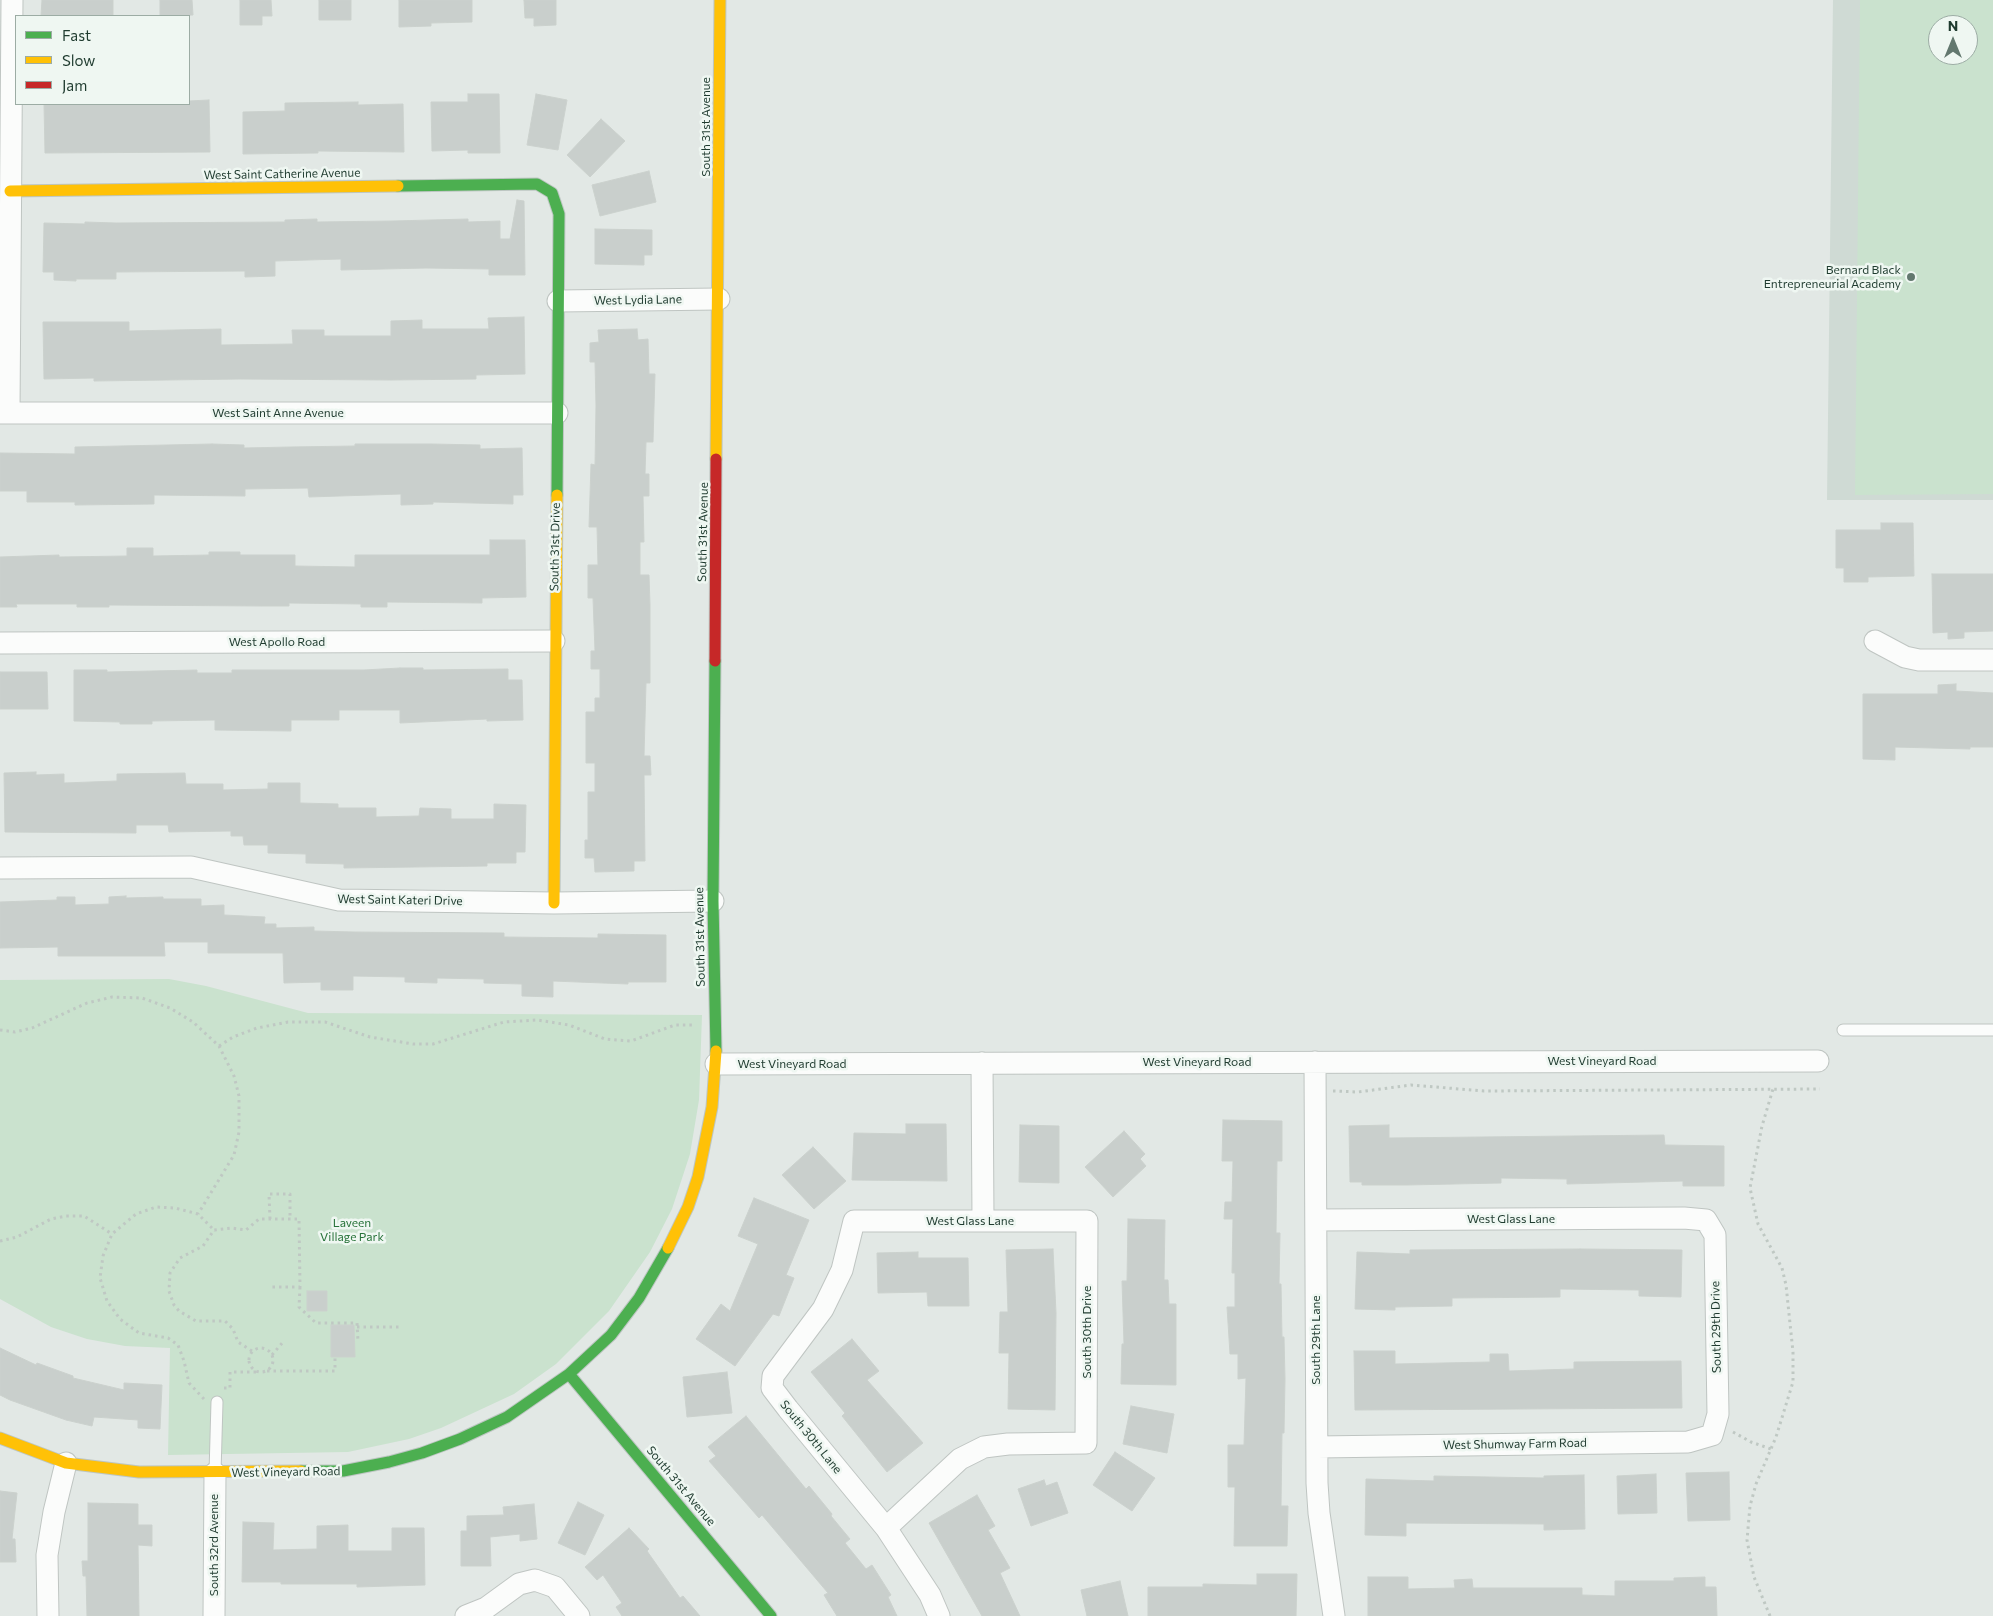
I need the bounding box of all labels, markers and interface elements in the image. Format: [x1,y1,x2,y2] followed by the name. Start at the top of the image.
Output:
[15,15,190,105] legend
[1928,15,1978,65] north arrow
[1948,17,1958,34] text: N
[62,26,91,44] text: Fast
[62,51,95,69] text: Slow
[62,76,87,94] text: Jam
[699,77,713,177] street label: South 31st Avenue
[203,165,361,183] street label: West Saint Catherine Avenue
[1764,263,1901,291] place label: Bernard Black Entrepreneurial Academy
[1905,271,1917,283] marker: Bernard Black Entrepreneurial Academy
[594,292,682,308] street label: West Lydia Lane
[212,406,344,420] street label: West Saint Anne Avenue
[695,482,711,582] street label: South 31st Avenue
[547,503,563,591] street label: South 31st Drive
[229,635,325,649] street label: West Apollo Road
[692,887,708,987] street label: South 31st Avenue
[337,892,463,908] street label: West Saint Kateri Drive
[1548,1054,1656,1068] street label: West Vineyard Road
[1143,1055,1251,1069] street label: West Vineyard Road
[738,1057,846,1071] street label: West Vineyard Road
[1467,1212,1555,1226] street label: West Glass Lane
[926,1214,1014,1228] street label: West Glass Lane
[320,1216,384,1244] park label: Laveen Village Park
[1708,1281,1724,1373] street label: South 29th Drive
[1080,1286,1094,1378] street label: South 30th Drive
[1309,1295,1323,1385] street label: South 29th Lane
[777,1397,845,1477] street label: South 30th Lane
[1443,1436,1587,1452] street label: West Shumway Farm Road
[643,1443,719,1529] street label: South 31st Avenue
[231,1464,341,1480] street label: West Vineyard Road
[207,1494,221,1596] street label: South 32rd Avenue

